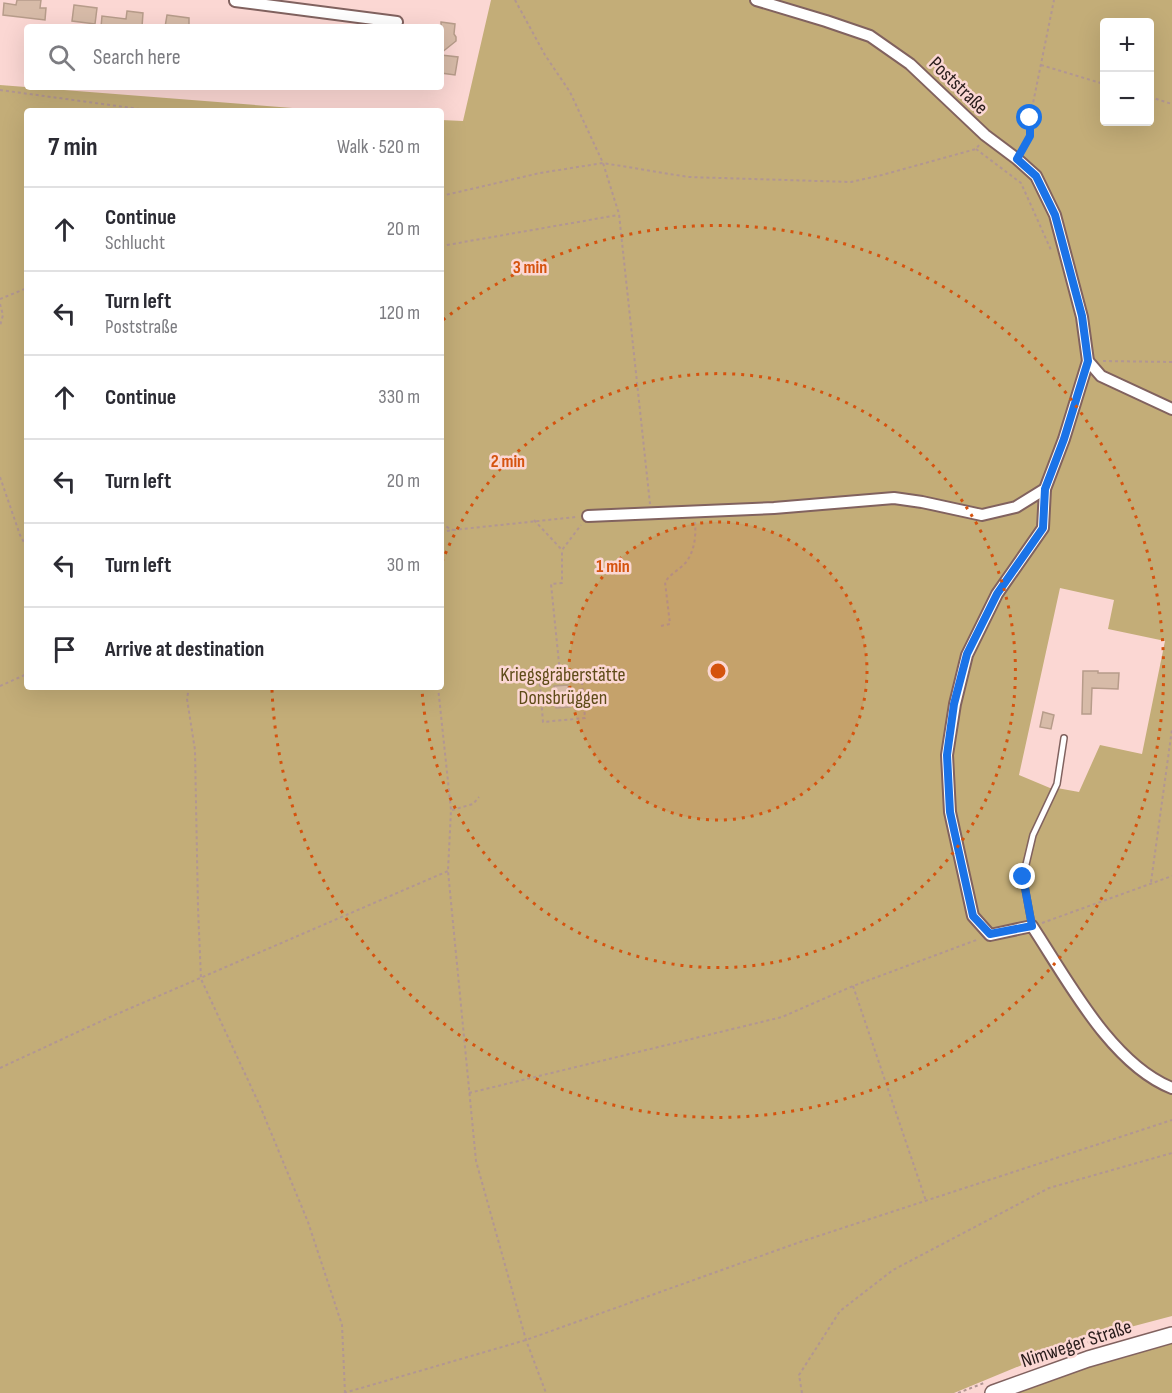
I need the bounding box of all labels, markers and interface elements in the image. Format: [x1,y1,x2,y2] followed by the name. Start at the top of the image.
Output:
[1100,18,1154,126] map controls
[1100,18,1154,72] button: +
[24,24,444,90] search box
[45,41,78,74] icon: search
[93,44,180,71] text: Search here
[924,52,993,120] street label: Poststraße
[1100,72,1154,126] button: −
[1016,104,1042,130] route start
[48,132,97,163] text: 7 min
[337,135,420,159] text: Walk · 520 m
[105,204,176,231] text: Continue
[48,213,81,246] icon: ahead
[387,217,420,241] text: 20 m
[105,231,165,255] text: Schlucht
[513,257,547,278] text: 3 min
[105,288,171,315] text: Turn left
[48,297,81,330] icon: left
[380,301,420,325] text: 120 m
[105,315,178,339] text: Poststraße
[48,381,81,414] icon: ahead
[105,384,176,411] text: Continue
[378,385,420,409] text: 330 m
[491,451,525,472] text: 2 min
[48,465,81,498] icon: left
[105,468,171,495] text: Turn left
[387,469,420,493] text: 20 m
[48,549,81,582] icon: left
[105,552,171,579] text: Turn left
[387,553,420,577] text: 30 m
[596,556,630,577] text: 1 min
[48,633,81,666] icon: arrive
[105,636,264,663] text: Arrive at destination
[708,661,728,681] centre of rings
[500,663,626,710] park label: Kriegsgräberstätte Donsbrüggen
[1009,863,1035,889] route end
[1018,1315,1135,1373] street label: Nimweger Straße

